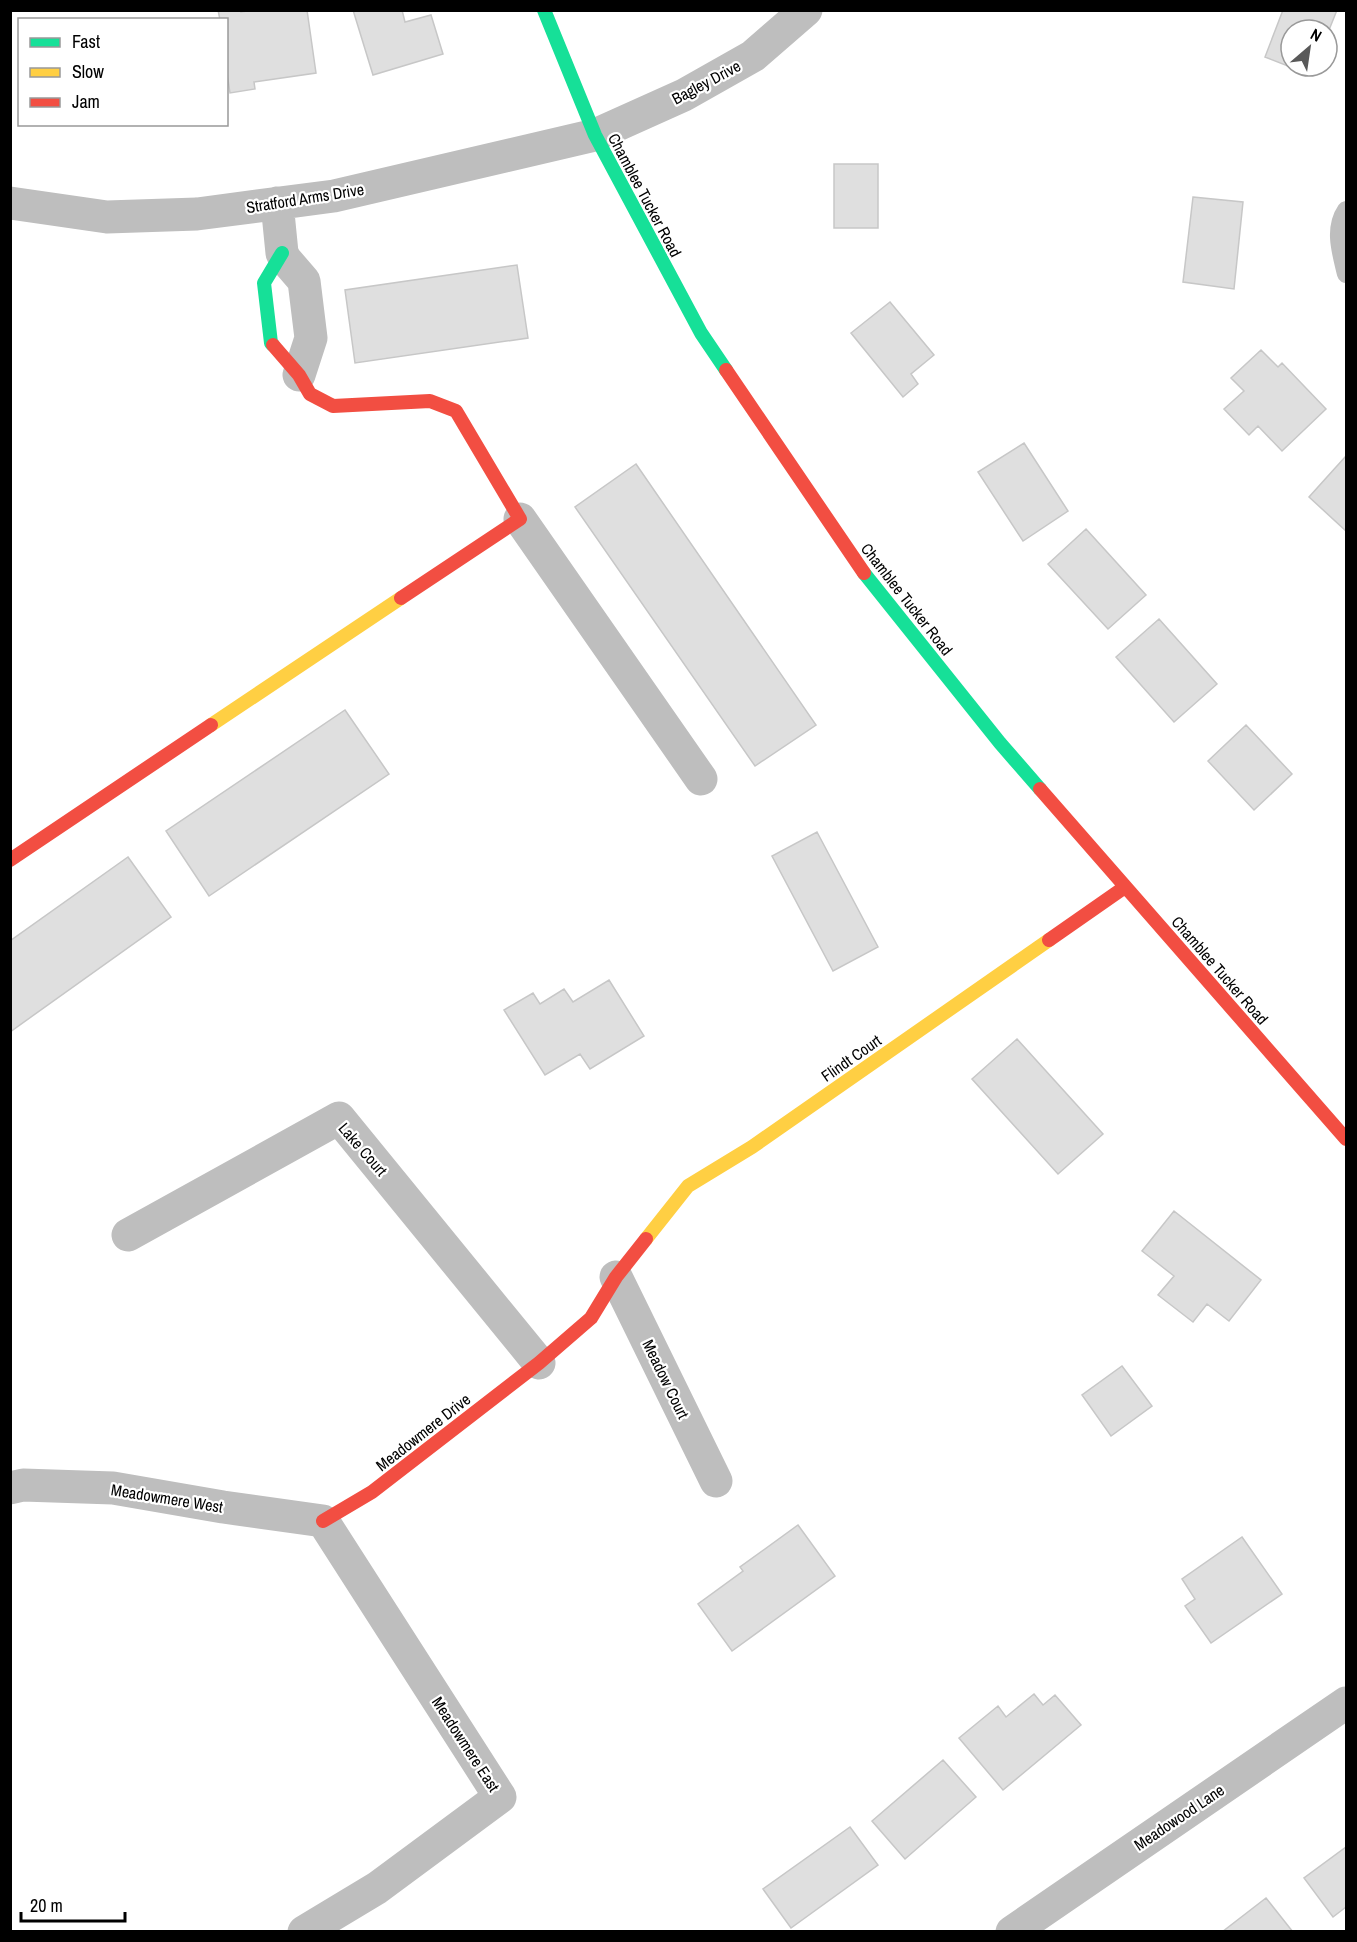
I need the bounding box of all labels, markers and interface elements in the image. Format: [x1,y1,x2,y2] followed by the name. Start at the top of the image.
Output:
[18,18,228,126] legend
[1279,18,1339,78] north arrow
[1307,23,1326,47] text: N
[72,29,100,54] text: Fast
[668,55,744,109] street label: Bagley Drive
[72,59,104,84] text: Slow
[72,89,100,114] text: Jam
[603,129,687,261] street label: Chamblee Tucker Road
[245,178,365,218] street label: Stratford Arms Drive
[856,538,958,660] street label: Chamblee Tucker Road
[1167,911,1273,1029] street label: Chamblee Tucker Road
[817,1029,886,1087] street label: Flindt Court
[334,1118,393,1181] street label: Lake Court
[637,1336,695,1422] street label: Meadow Court
[371,1388,475,1476] street label: Meadowmere Drive
[110,1478,225,1518] street label: Meadowmere West
[427,1692,505,1796] street label: Meadowmere East
[1130,1779,1228,1855] street label: Meadowood Lane
[21,1885,124,1923] scale bar
[30,1893,63,1918] text: 20 m

